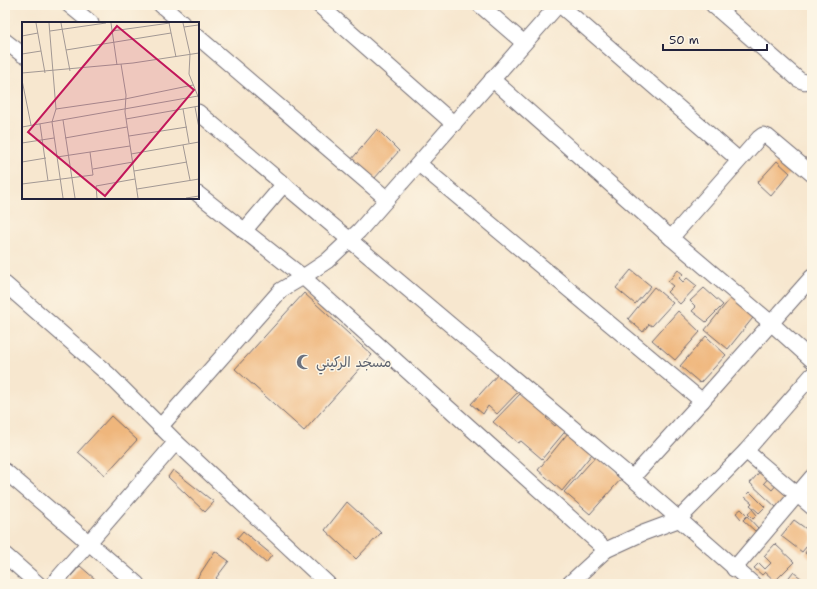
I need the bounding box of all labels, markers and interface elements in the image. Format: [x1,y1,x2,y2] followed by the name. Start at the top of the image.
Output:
[22,22,199,199] inset map
[663,26,767,52] scale bar
[669,32,699,48] text: 50 m
[295,353,313,371] mosque icon: مسجد الركيني
[316,353,391,375] place label: مسجد الركيني

